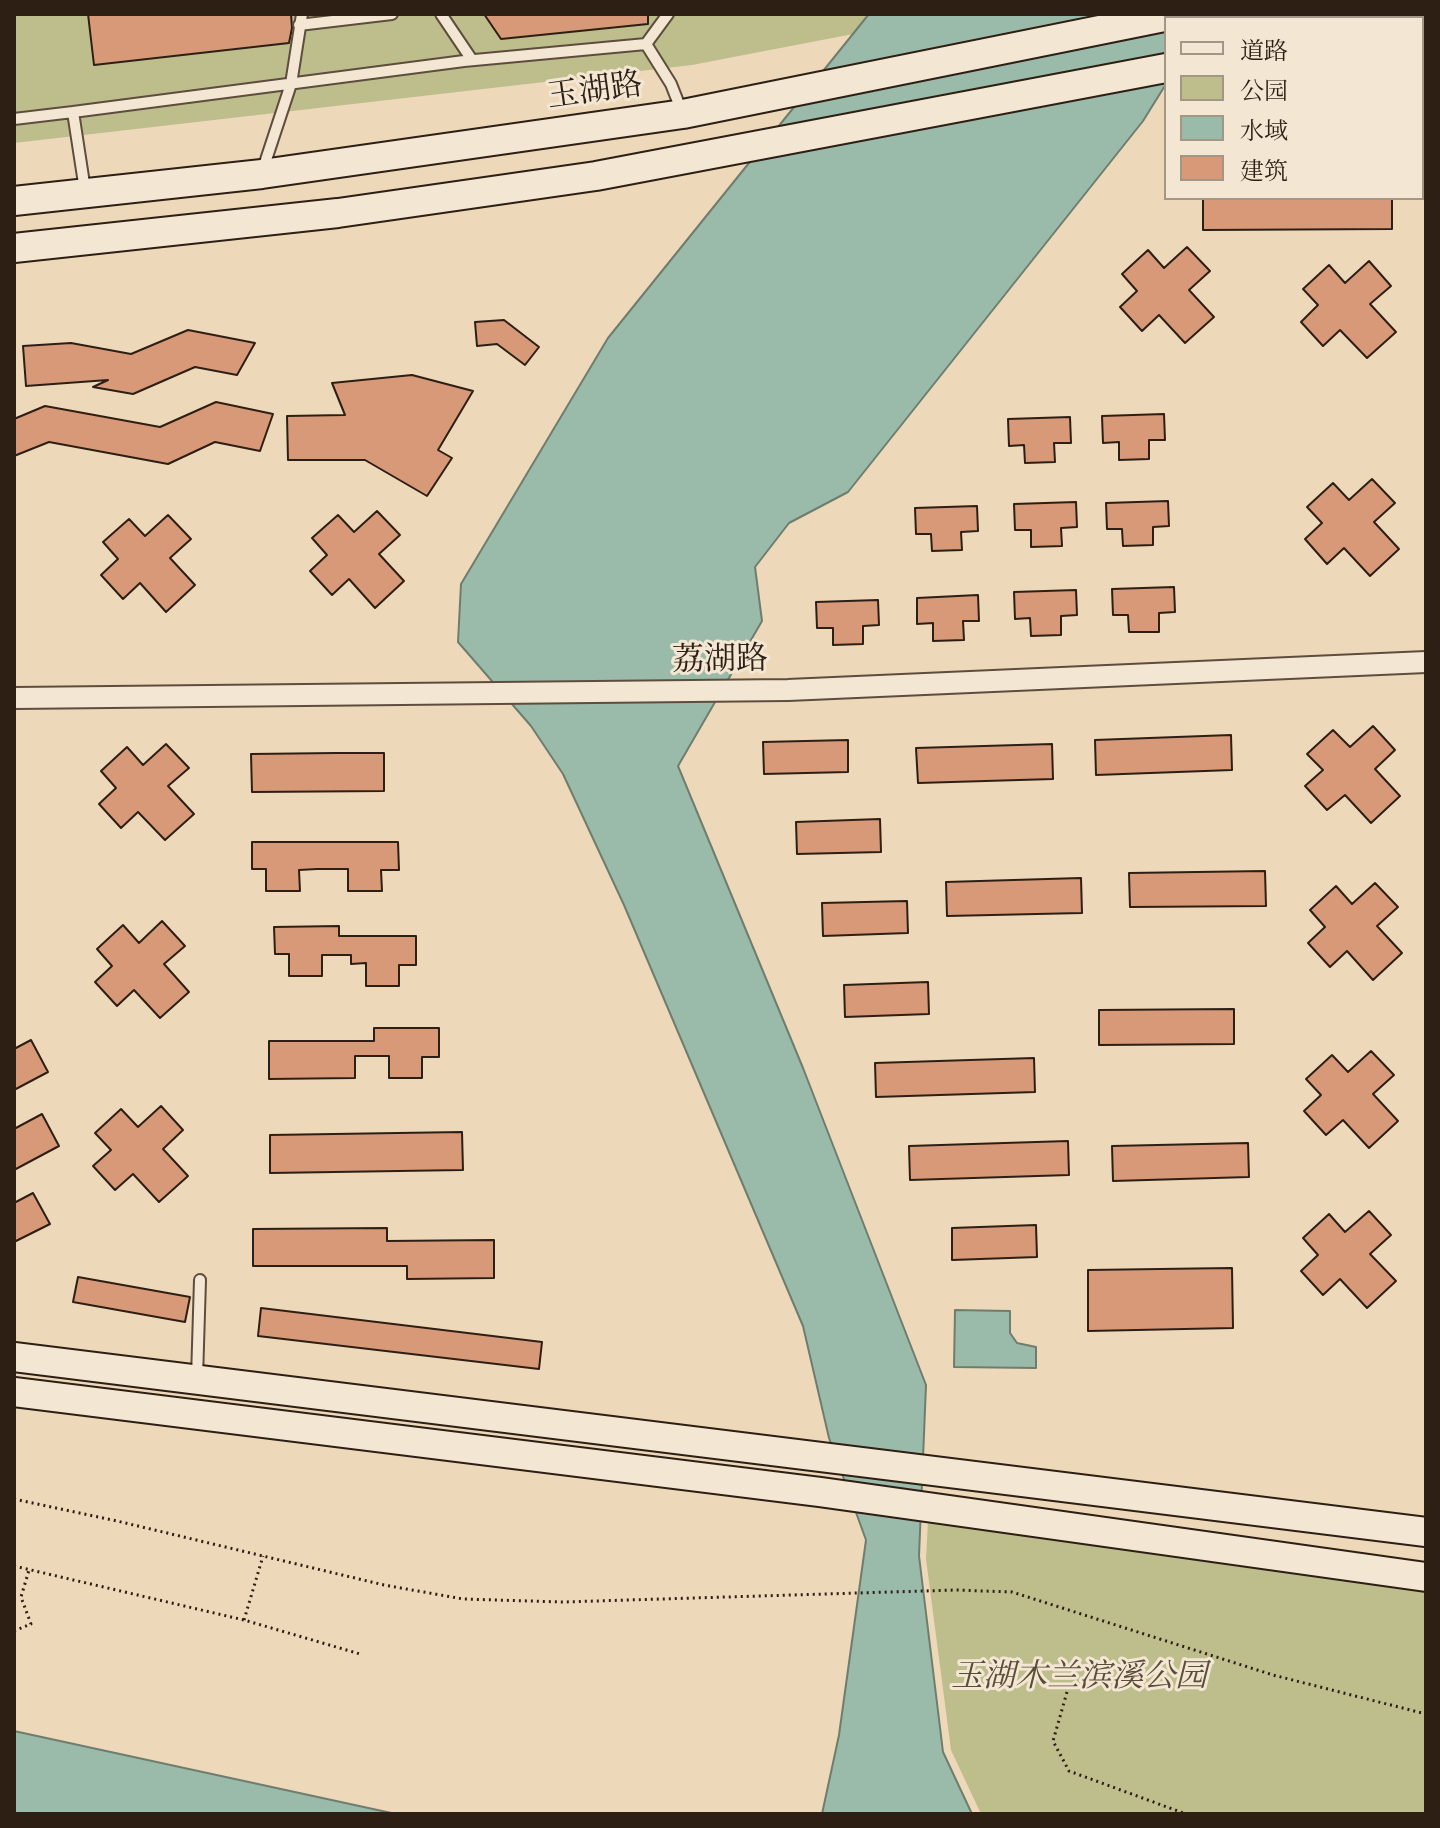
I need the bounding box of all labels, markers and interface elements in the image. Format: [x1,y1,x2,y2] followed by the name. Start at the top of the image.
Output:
[1164,16,1424,200] legend
[1240,36,1288,66] text: 道路
[545,66,645,118] street label: 玉湖路
[1240,76,1288,106] text: 公园
[1240,116,1288,146] text: 水域
[1240,156,1288,186] text: 建筑
[672,641,768,681] street label: 荔湖路
[951,1659,1207,1697] park label: 玉湖木兰滨溪公园

